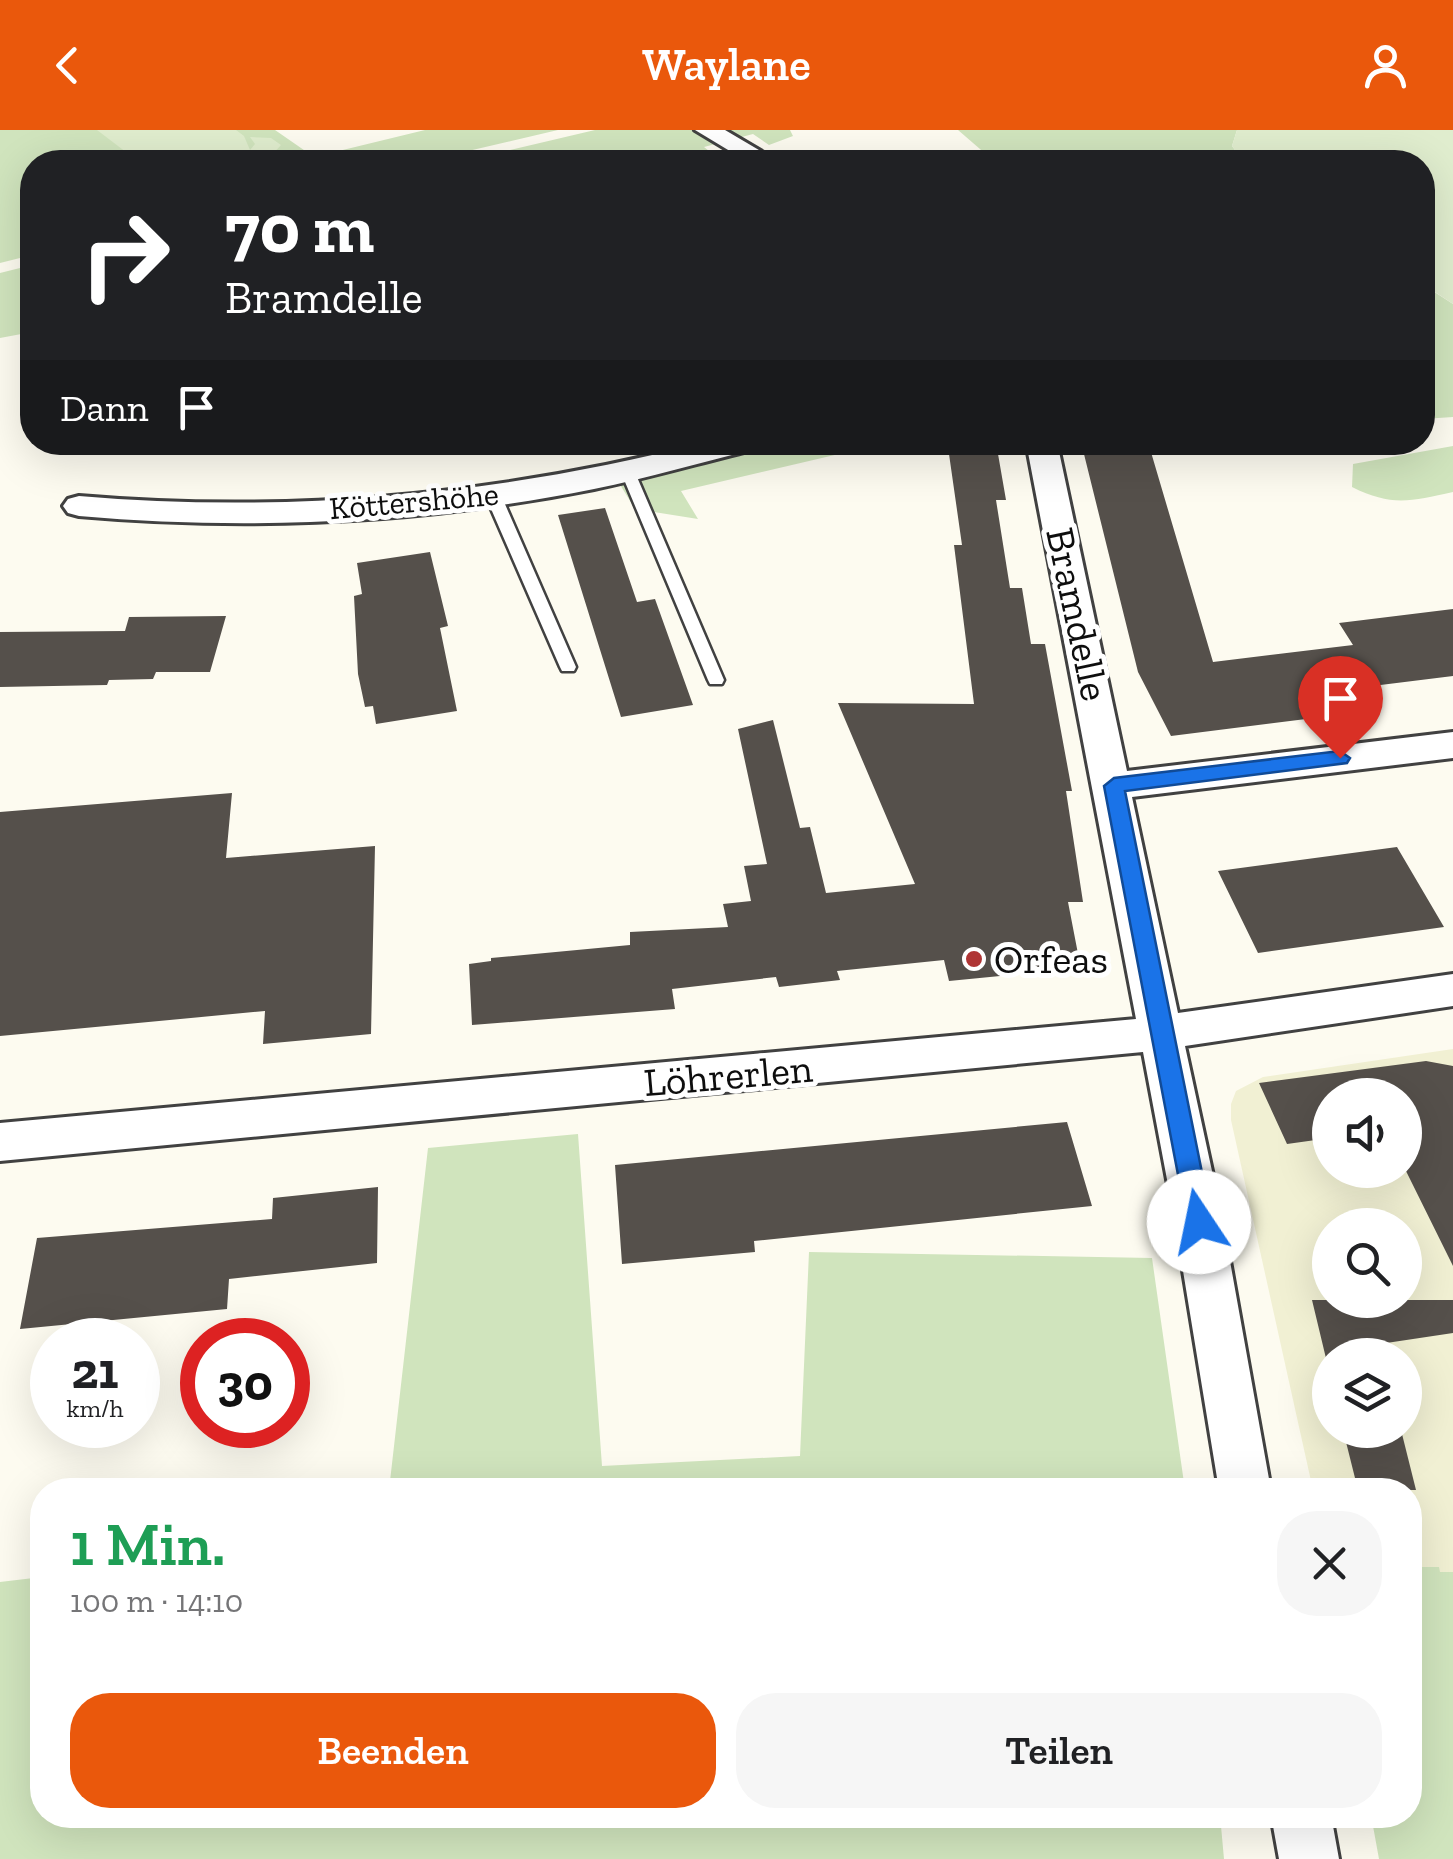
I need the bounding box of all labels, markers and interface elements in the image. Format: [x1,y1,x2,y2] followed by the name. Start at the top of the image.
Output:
[40,38,95,93] icon: back
[642,38,811,92] text: Waylane
[1358,38,1413,93] icon: person
[225,186,374,270] text: 70 m
[60,190,190,320] icon: right
[225,271,423,325] text: Bramdelle
[169,380,224,435] icon: arrive
[60,385,149,431] text: Dann
[328,475,500,527] street label: Köttershöhe
[1036,523,1120,705] street label: Bramdelle
[1298,656,1383,759] pin
[1313,671,1368,726] icon: arrive
[994,935,1108,983] place label: Orfeas
[963,948,985,970] marker: Orfeas
[642,1044,814,1106] street label: Löhrerlen
[1312,1078,1422,1448] map controls
[1312,1078,1422,1188] button: sound
[1147,1170,1251,1274] position arrow
[1312,1208,1422,1318] button: search
[180,1318,310,1448] speed limit sign: 30
[1312,1338,1422,1448] button: layers
[71,1341,119,1401] text: 21
[66,1393,124,1423] text: km/h
[70,1508,225,1580] text: 1 Min.
[1277,1511,1382,1616] button: close
[70,1582,243,1620] text: 100 m · 14:10
[70,1693,716,1808] button: Beenden
[736,1693,1382,1808] button: Teilen

